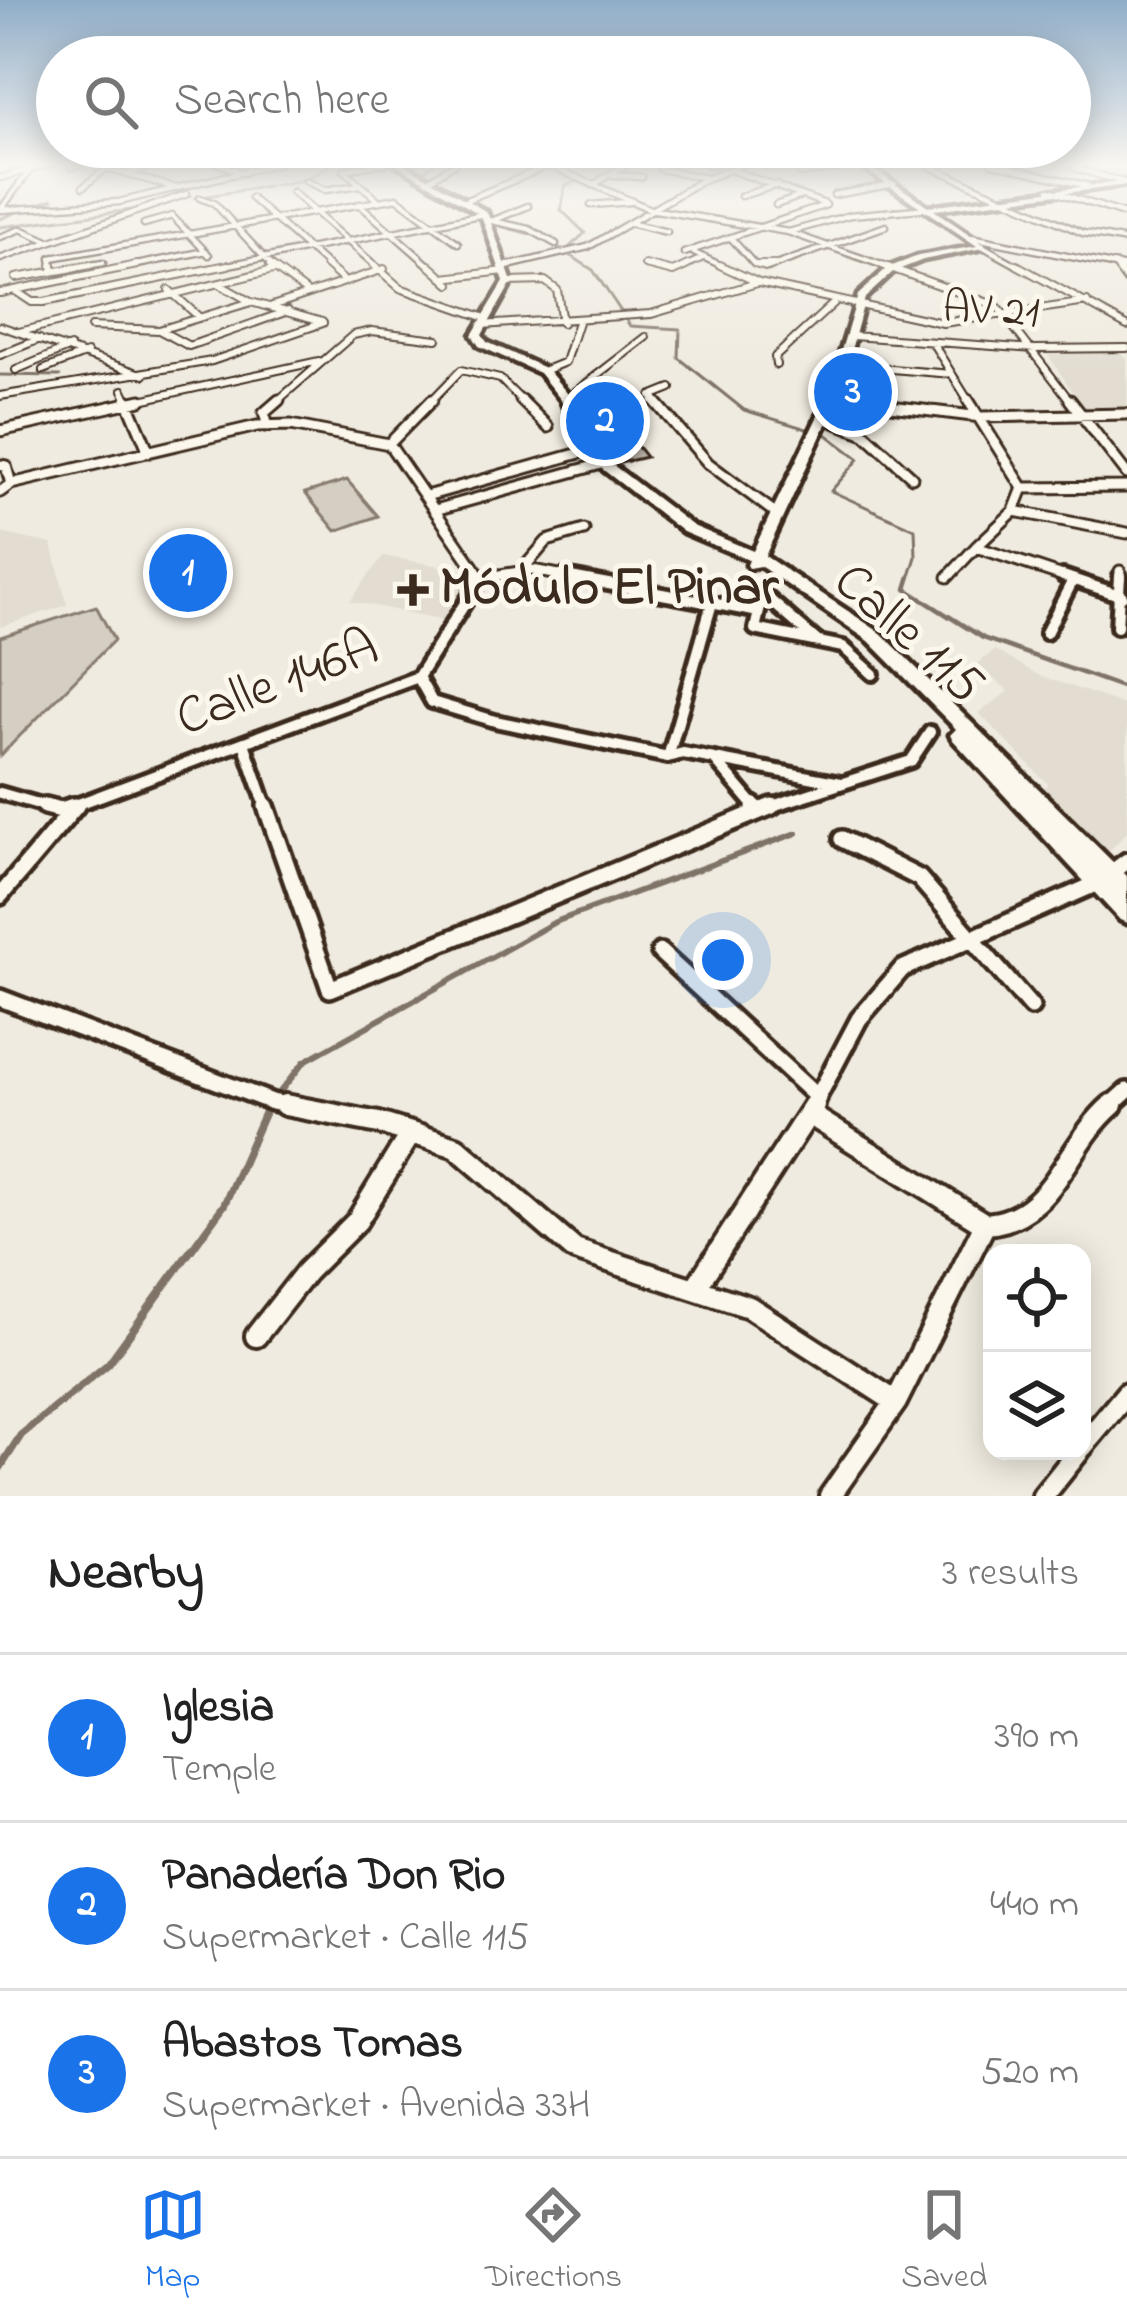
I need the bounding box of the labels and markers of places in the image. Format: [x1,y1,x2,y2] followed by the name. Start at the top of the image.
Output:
[814,347,892,437] pin: 3
[566,376,644,466] pin: 2
[149,528,227,618] pin: 1
[440,551,779,629] place label: Módulo El Pinar
[397,574,429,606] marker: Módulo El Pinar

